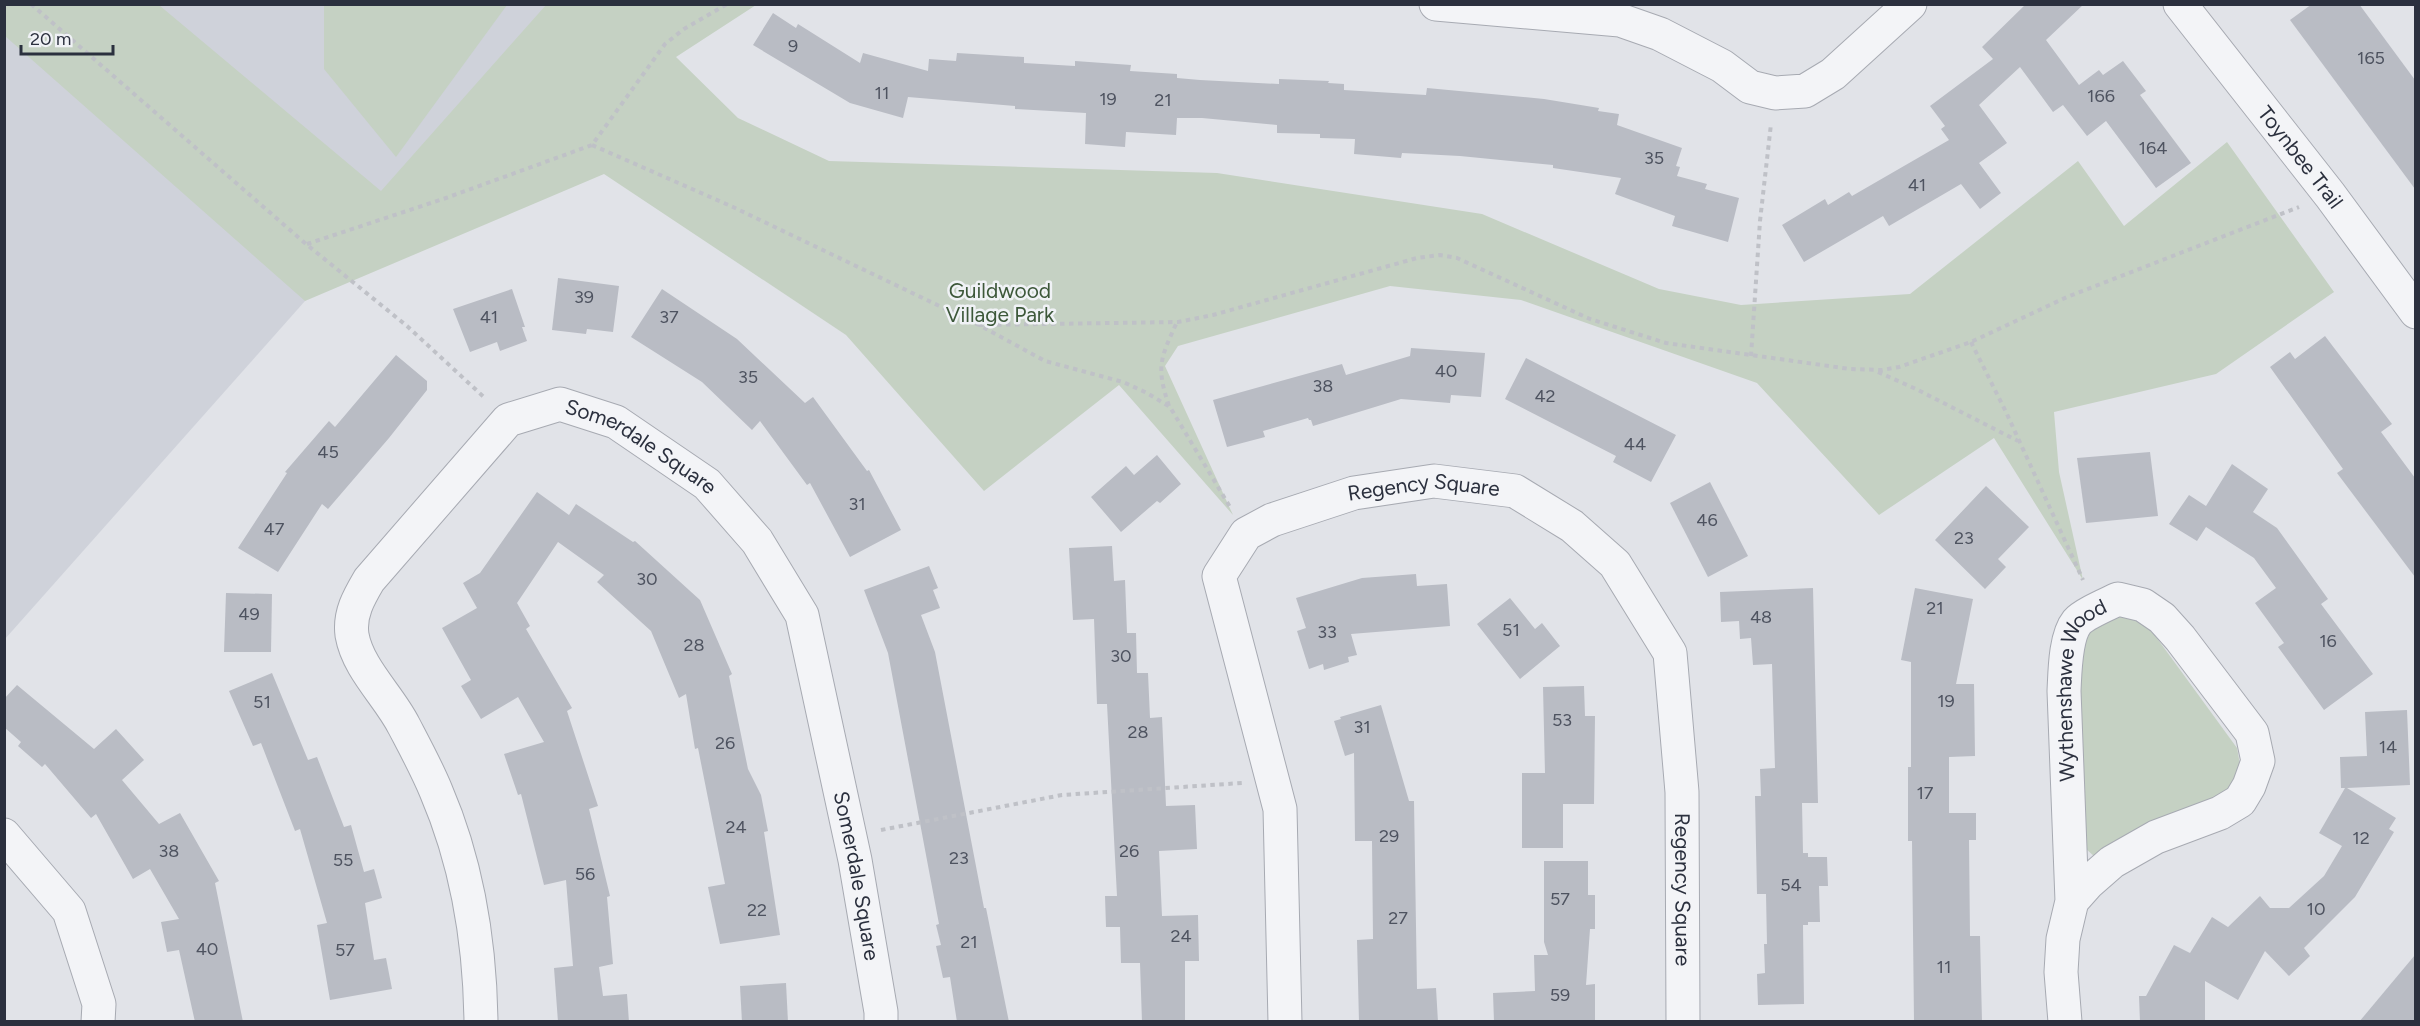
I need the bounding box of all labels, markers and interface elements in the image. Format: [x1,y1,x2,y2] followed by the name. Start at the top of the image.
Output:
[21,18,112,56] scale bar
[30,28,71,50] text: 20 m
[788,35,798,57] house number: 9
[2357,47,2385,69] house number: 165
[875,82,889,104] house number: 11
[2087,85,2115,107] house number: 166
[1099,88,1117,110] house number: 19
[1154,89,1172,111] house number: 21
[2253,101,2349,213] street label: Toynbee Trail
[2139,137,2167,159] house number: 164
[1644,147,1664,169] house number: 35
[1908,174,1926,196] house number: 41
[946,278,1055,327] park label: Guildwood Village Park
[574,286,594,308] house number: 39
[480,306,498,328] house number: 41
[659,306,679,328] house number: 37
[1435,360,1457,382] house number: 40
[738,366,758,388] house number: 35
[1313,375,1333,397] house number: 38
[1534,385,1556,407] house number: 42
[562,393,723,499] street label: Somerdale Square
[1624,433,1646,455] house number: 44
[317,441,339,463] house number: 45
[1346,468,1501,506] street label: Regency Square
[848,493,866,515] house number: 31
[1696,509,1718,531] house number: 46
[264,518,285,540] house number: 47
[1954,527,1974,549] house number: 23
[636,568,658,590] house number: 30
[2051,593,2111,782] street label: Wythenshawe Wood
[1926,597,1944,619] house number: 21
[238,603,260,625] house number: 49
[1750,606,1772,628] house number: 48
[1502,619,1520,641] house number: 51
[1317,621,1337,643] house number: 33
[2319,630,2337,652] house number: 16
[683,634,705,656] house number: 28
[1110,645,1132,667] house number: 30
[1937,690,1955,712] house number: 19
[253,691,271,713] house number: 51
[1552,709,1572,731] house number: 53
[1353,716,1371,738] house number: 31
[1127,721,1149,743] house number: 28
[715,732,735,754] house number: 26
[2379,736,2397,758] house number: 14
[1916,782,1934,804] house number: 17
[828,789,885,963] street label: Somerdale Square
[1670,813,1696,966] street label: Regency Square
[725,816,747,838] house number: 24
[1379,825,1399,847] house number: 29
[2352,827,2370,849] house number: 12
[159,840,179,862] house number: 38
[1119,840,1139,862] house number: 26
[949,847,969,869] house number: 23
[333,849,353,871] house number: 55
[575,863,595,885] house number: 56
[1780,874,1802,896] house number: 54
[1550,888,1570,910] house number: 57
[2307,898,2325,920] house number: 10
[747,899,767,921] house number: 22
[1388,907,1408,929] house number: 27
[1170,925,1192,947] house number: 24
[960,931,978,953] house number: 21
[196,938,218,960] house number: 40
[335,939,355,961] house number: 57
[1937,956,1951,978] house number: 11
[1550,984,1570,1006] house number: 59

